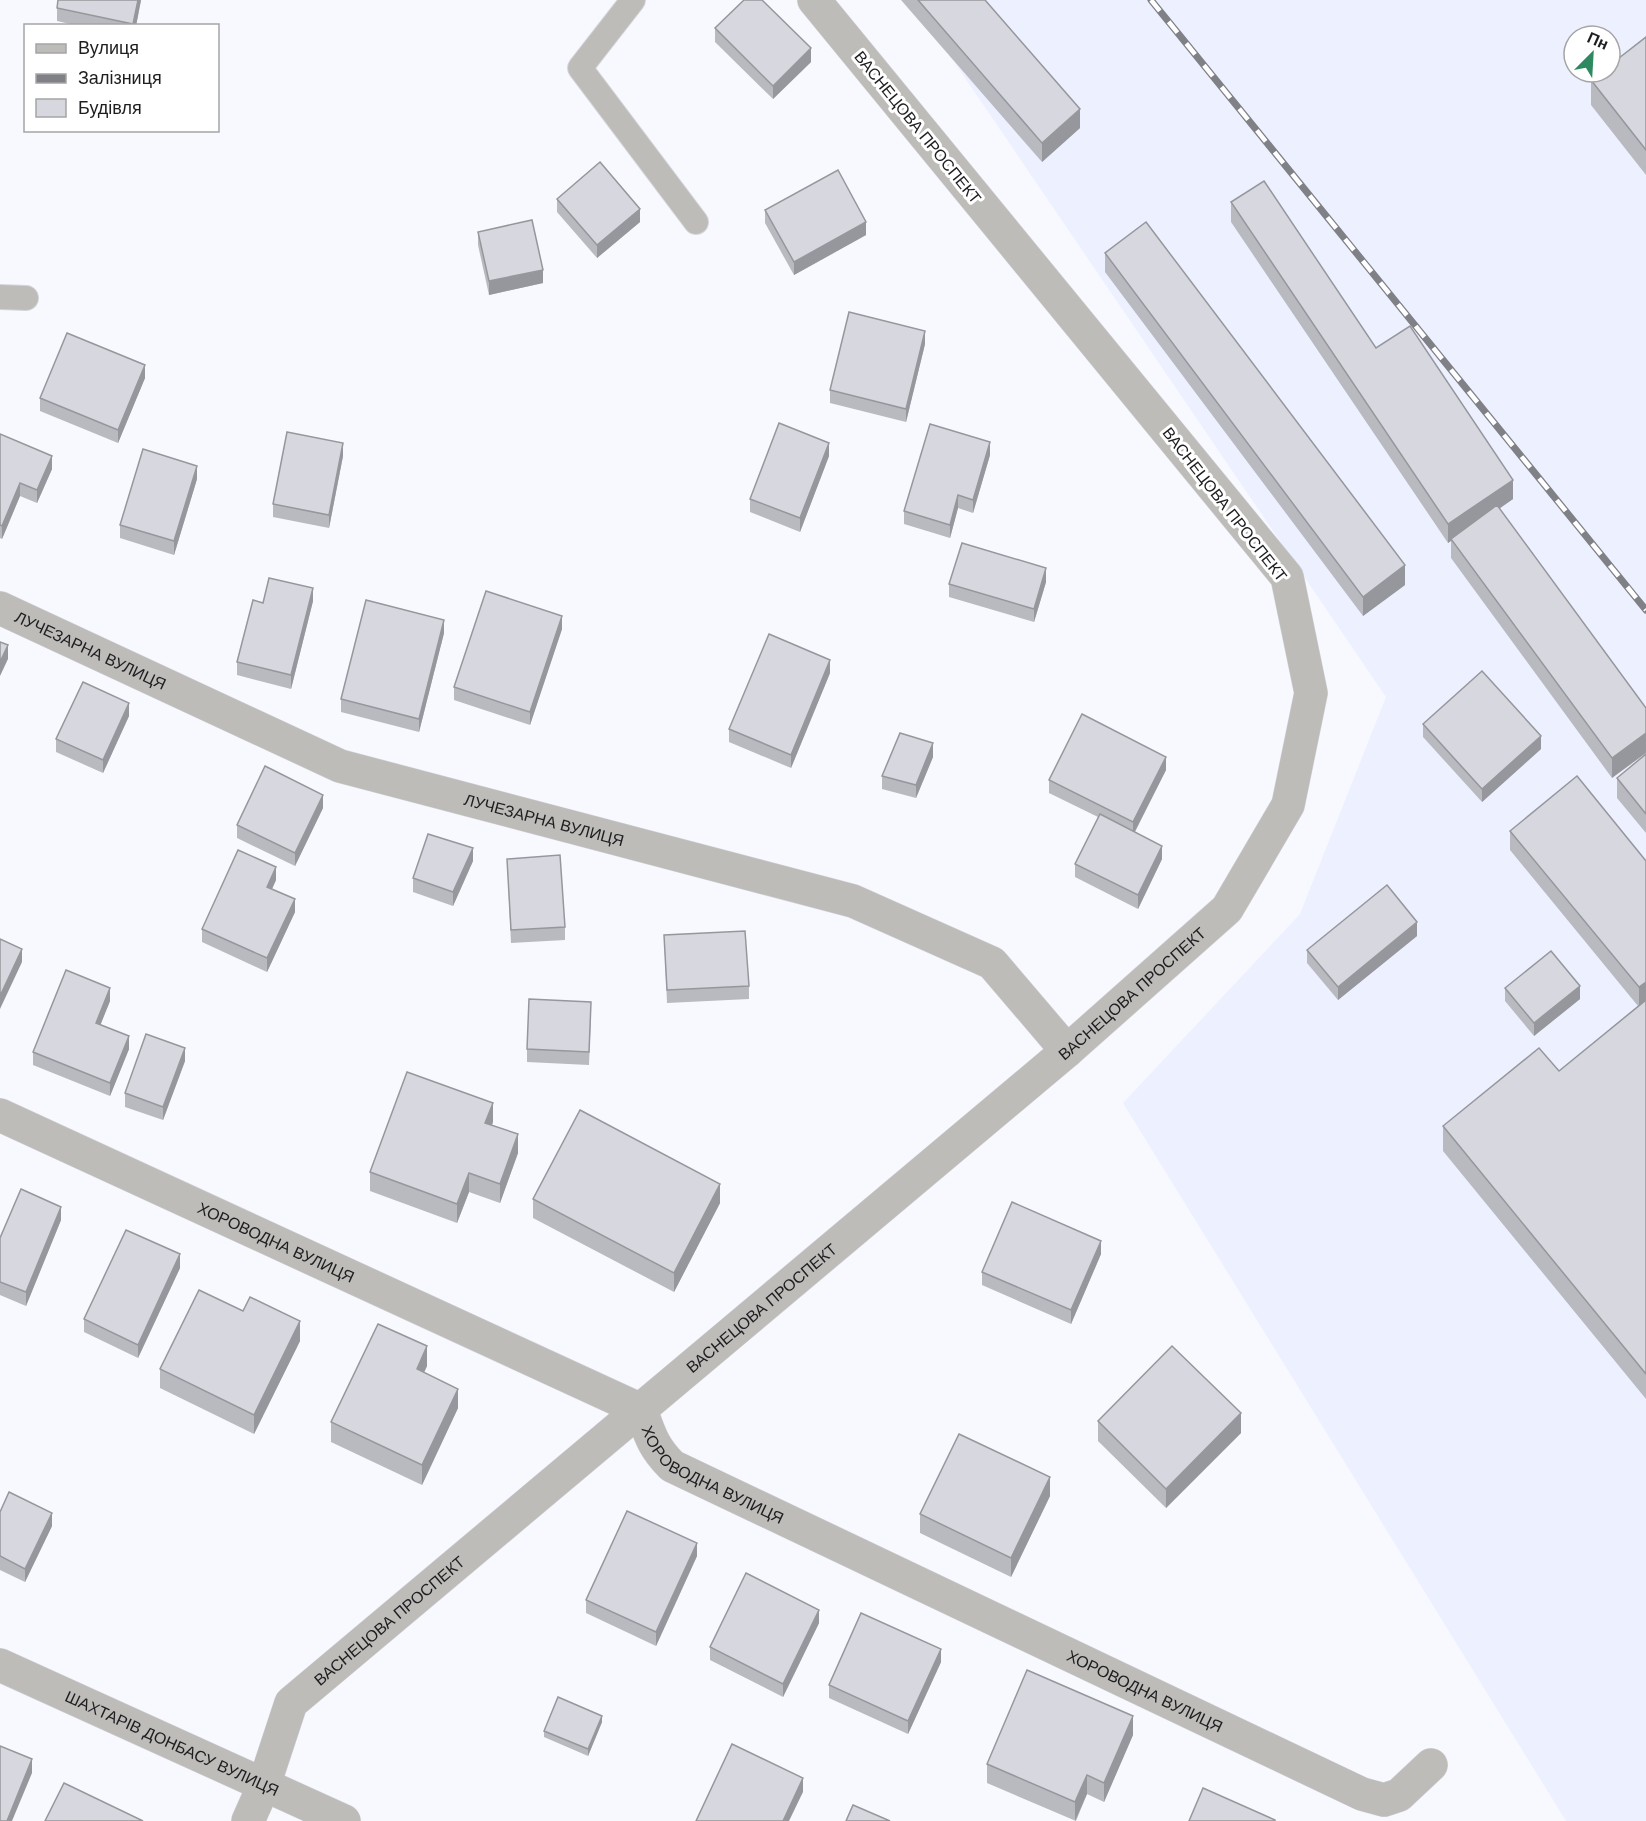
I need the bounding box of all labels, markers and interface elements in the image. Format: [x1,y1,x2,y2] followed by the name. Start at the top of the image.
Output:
[24,24,219,132] legend
[1562,24,1622,84] north arrow
[1585,29,1611,53] text: Пн
[78,38,139,58] text: Вулиця
[851,48,984,207] street label: ВАСНЕЦОВА ПРОСПЕКТ
[78,68,162,88] text: Залізниця
[78,98,142,118] text: Будівля
[1159,424,1290,585] street label: ВАСНЕЦОВА ПРОСПЕКТ
[12,608,169,693] street label: ЛУЧЕЗАРНА ВУЛИЦЯ
[462,791,626,849] street label: ЛУЧЕЗАРНА ВУЛИЦЯ
[1055,924,1209,1063] street label: ВАСНЕЦОВА ПРОСПЕКТ
[195,1199,357,1286] street label: ХОРОВОДНА ВУЛИЦЯ
[683,1240,840,1376] street label: ВАСНЕЦОВА ПРОСПЕКТ
[638,1423,786,1527] street label: ХОРОВОДНА ВУЛИЦЯ
[311,1553,468,1689] street label: ВАСНЕЦОВА ПРОСПЕКТ
[1064,1647,1225,1735] street label: ХОРОВОДНА ВУЛИЦЯ
[63,1688,281,1799] street label: ШАХТАРІВ ДОНБАСУ ВУЛИЦЯ

